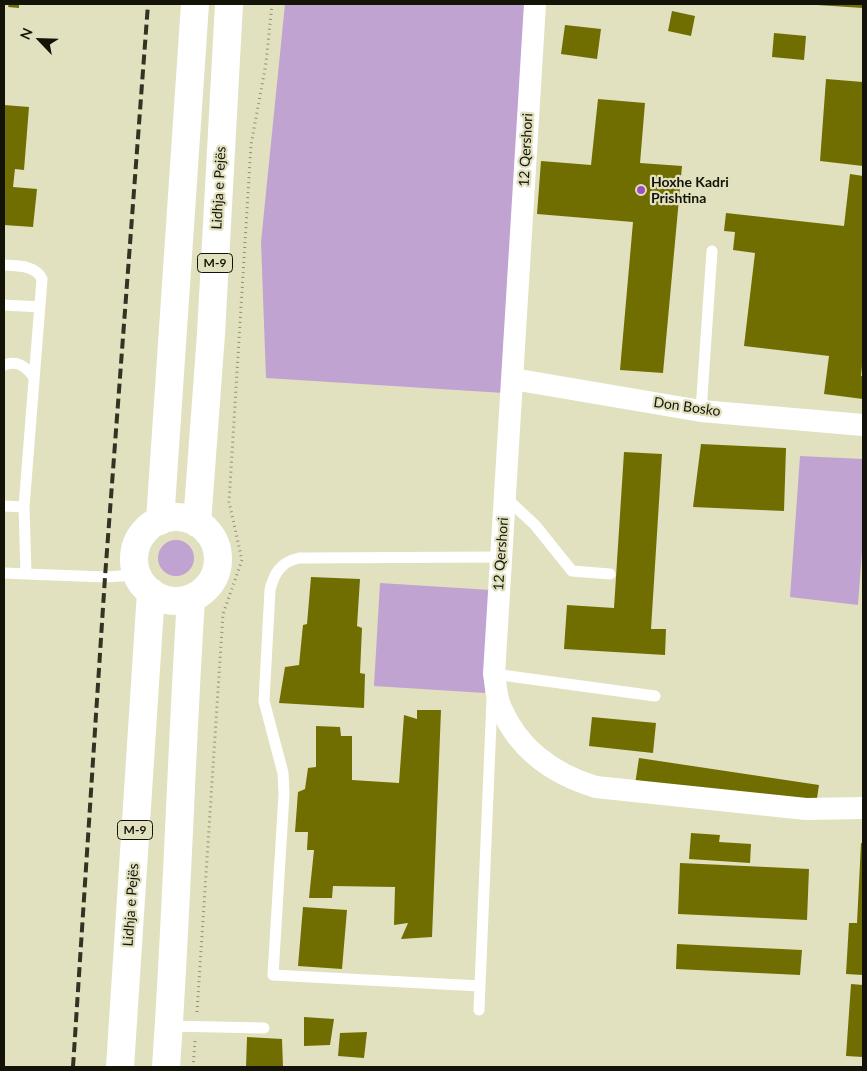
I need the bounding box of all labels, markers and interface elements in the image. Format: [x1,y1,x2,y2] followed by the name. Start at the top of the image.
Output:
[15,15,65,65] north arrow
[16,25,36,42] text: N
[516,113,536,187] street label: 12 Qershori
[208,146,230,230] street label: Lidhja e Pejës
[651,174,729,206] place label: Hoxhe Kadri Prishtina
[635,184,647,196] marker: Hoxhe Kadri Prishtina
[198,254,232,272] road number: M-9
[652,394,722,420] street label: Don Bosko
[490,517,512,591] street label: 12 Qershori
[118,820,152,840] road number: M-9
[120,863,142,947] street label: Lidhja e Pejës

